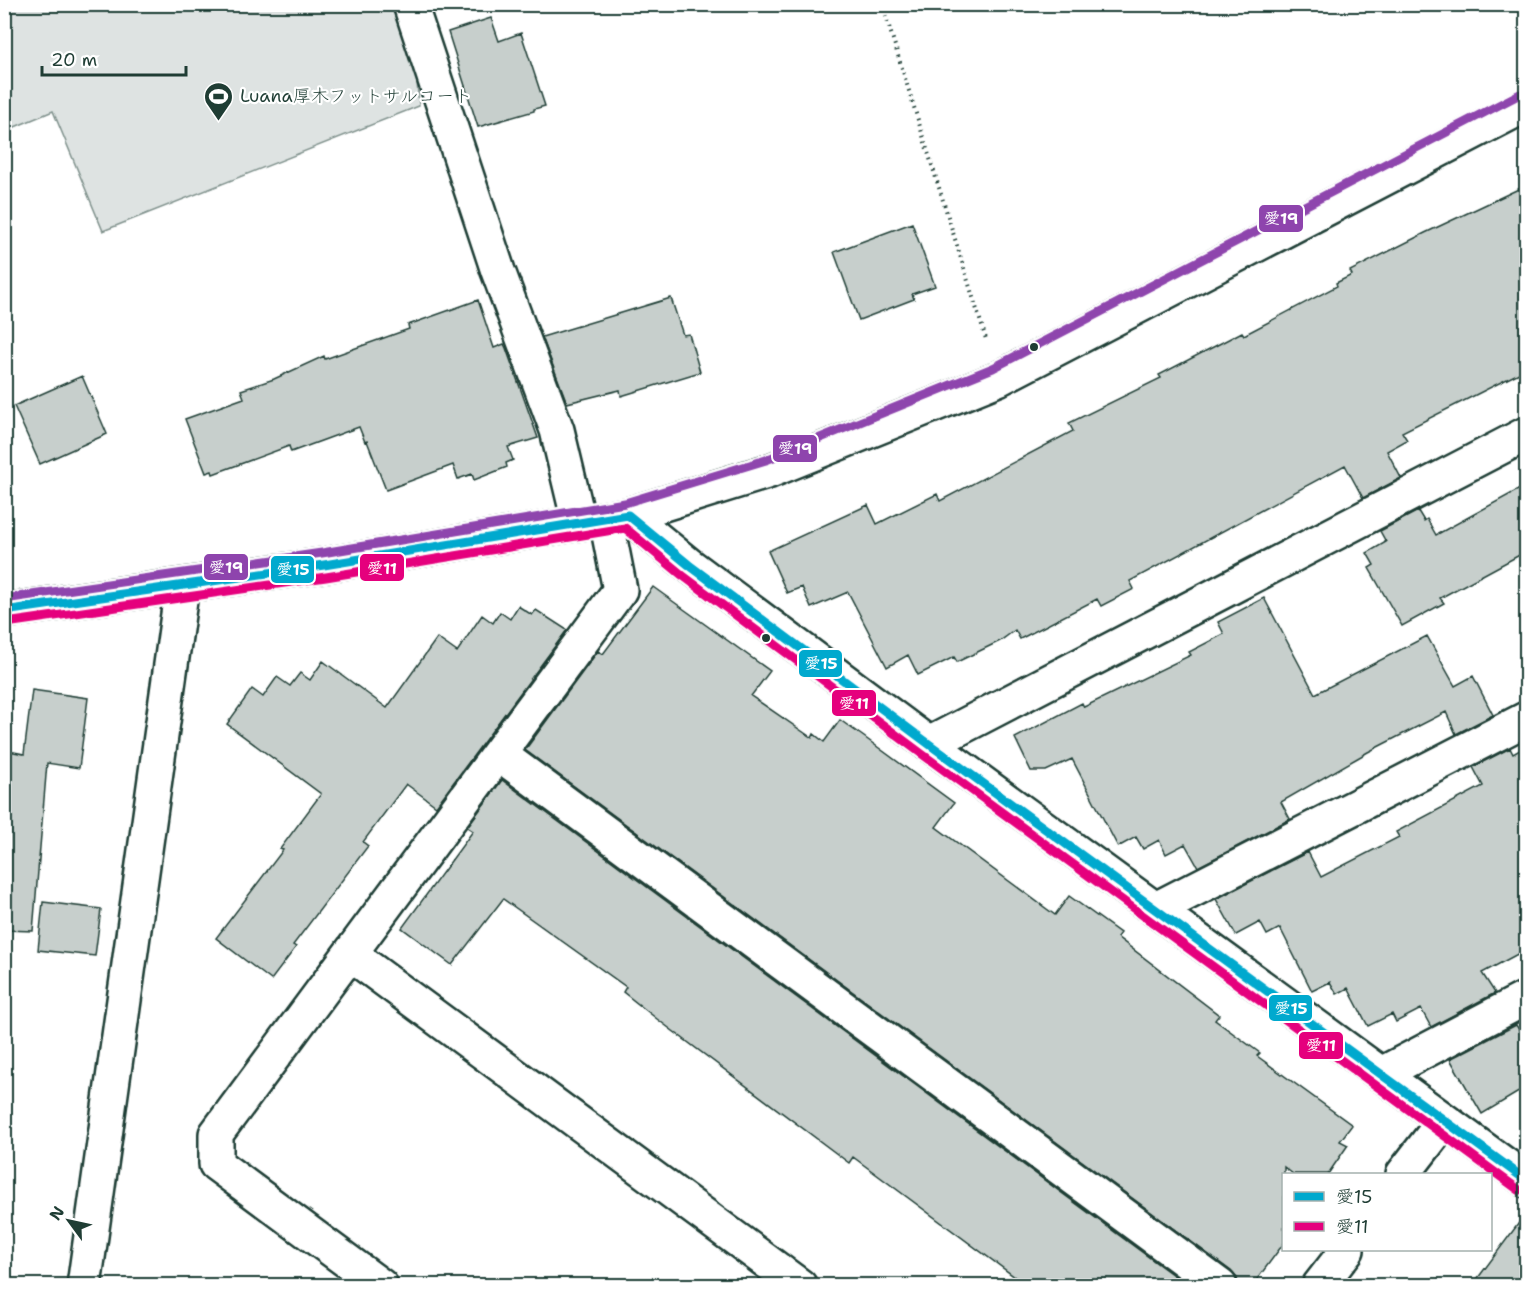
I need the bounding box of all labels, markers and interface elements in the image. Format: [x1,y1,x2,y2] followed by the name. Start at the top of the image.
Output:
[42,39,186,77] scale bar
[51,48,97,72] text: 20 m
[203,80,235,122] sports icon: Luana厚木フットサルコート
[240,84,472,108] place label: Luana厚木フットサルコート
[1258,204,1304,233] line badge: 愛19
[1264,208,1298,229] text: 愛19
[1028,341,1040,353] unlabelled marker
[772,434,818,463] line badge: 愛19
[778,438,812,459] text: 愛19
[203,553,249,581] line badge: 愛19
[359,553,405,582] line badge: 愛11
[270,555,315,584] line badge: 愛15
[209,557,243,578] text: 愛19
[367,558,397,579] text: 愛11
[276,559,310,580] text: 愛15
[760,632,772,644] unlabelled marker
[798,649,843,678] line badge: 愛15
[804,653,838,674] text: 愛15
[831,689,877,717] line badge: 愛11
[839,693,869,714] text: 愛11
[1268,994,1313,1022] line badge: 愛15
[1274,998,1308,1019] text: 愛15
[1298,1031,1344,1060] line badge: 愛11
[1306,1035,1336,1056] text: 愛11
[1282,1173,1492,1251] legend
[1336,1185,1372,1209] text: 愛15
[39,1191,99,1251] north arrow
[45,1202,69,1224] text: N
[1336,1215,1368,1239] text: 愛11

